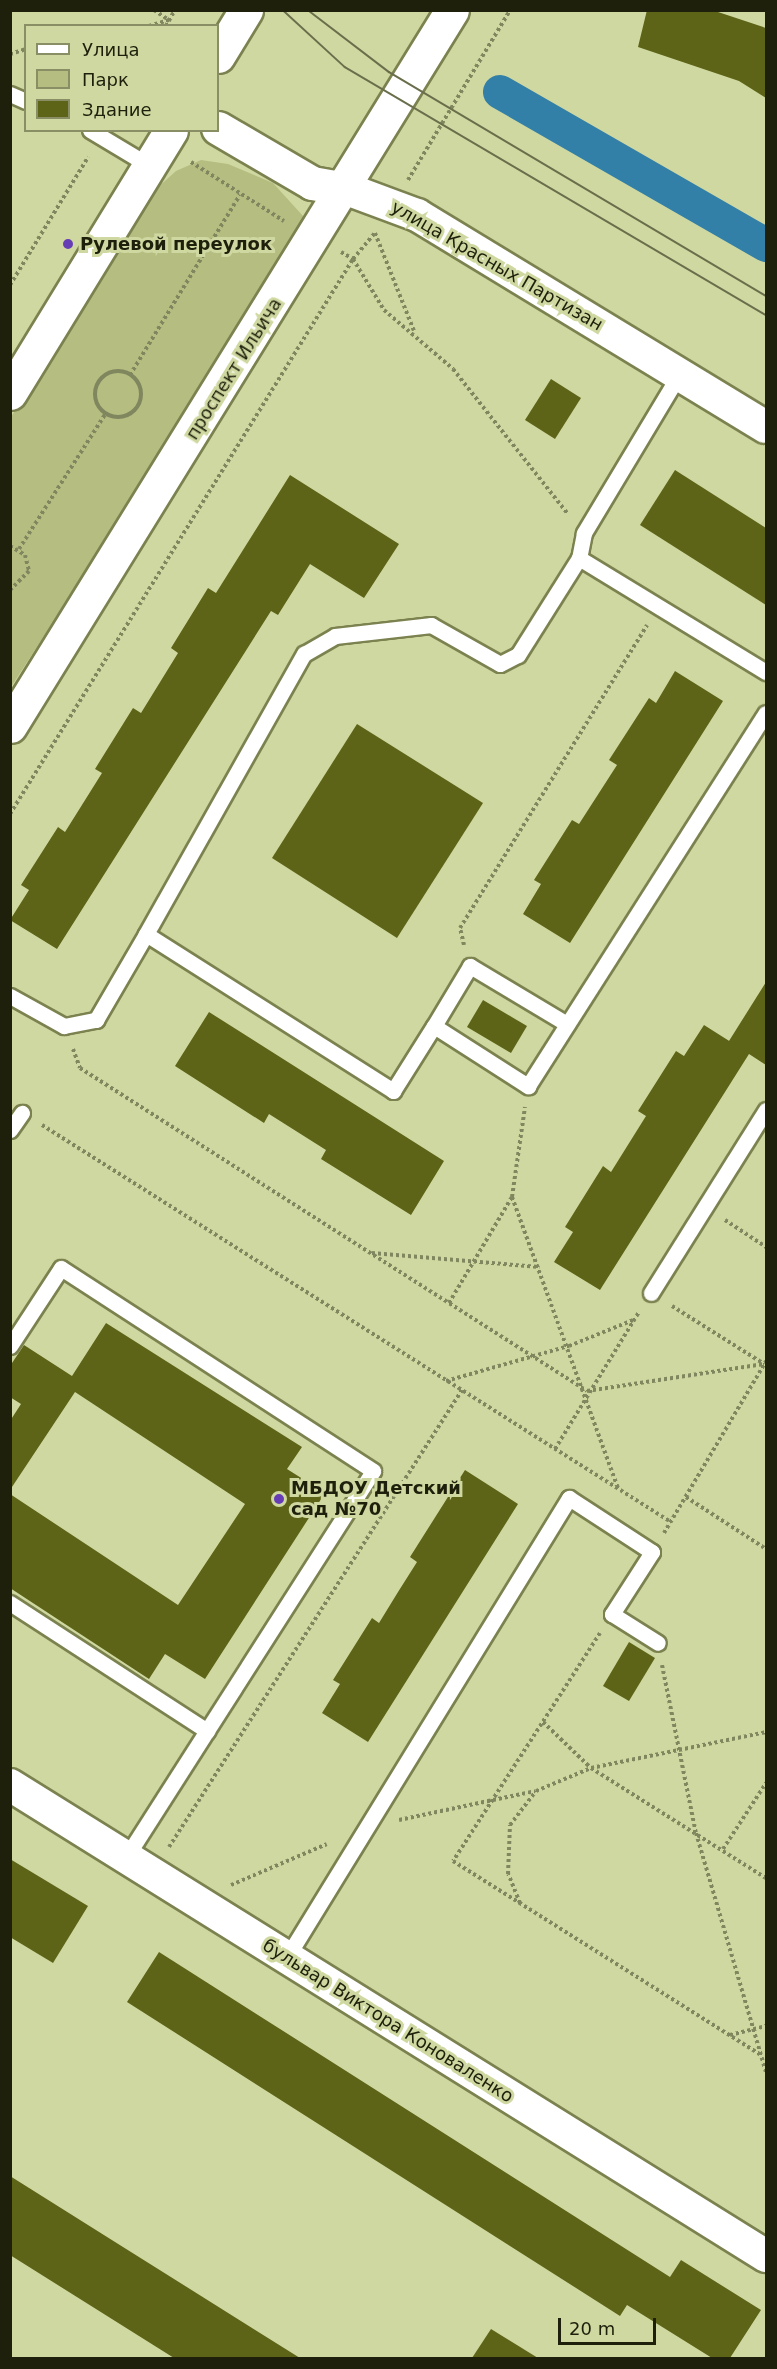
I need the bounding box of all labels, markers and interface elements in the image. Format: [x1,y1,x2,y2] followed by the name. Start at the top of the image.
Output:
[24,24,219,132] legend
[82,39,139,60] text: Улица
[82,69,129,90] text: Парк
[82,99,152,120] text: Здание
[387,196,607,336] street label: улица Красных Партизан
[80,233,272,255] place label: Рулевой переулок
[61,237,75,251] marker: Рулевой переулок
[182,294,286,444] street label: проспект Ильича
[291,1478,461,1520] place label: МБДОУ Детский сад №70
[272,1492,286,1506] marker: МБДОУ Детский сад №70
[259,1935,517,2107] street label: бульвар Виктора Коноваленко
[561,2306,658,2344] scale bar
[569,2318,615,2339] text: 20 m

